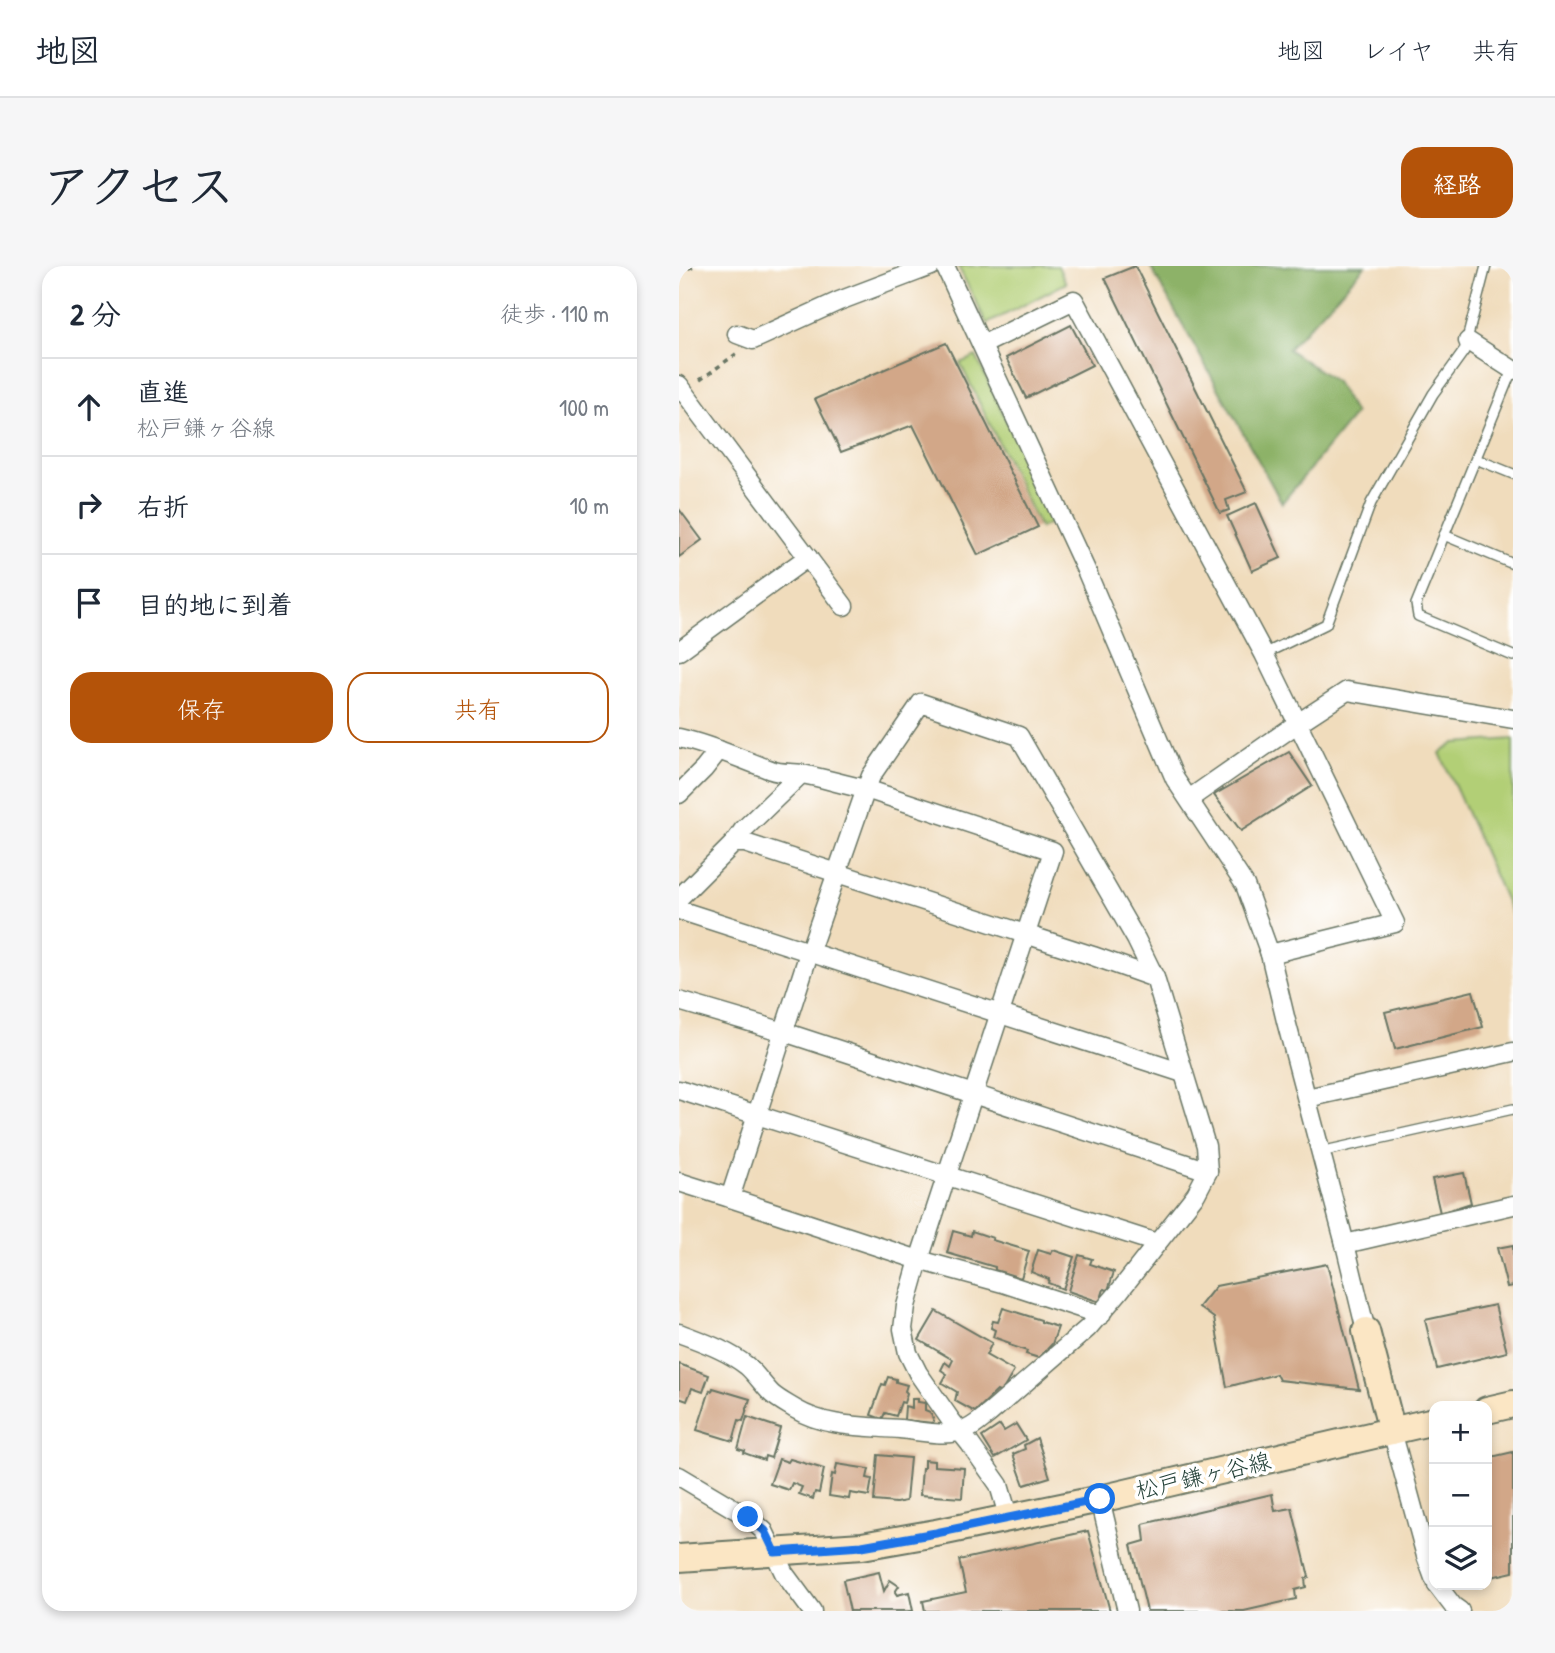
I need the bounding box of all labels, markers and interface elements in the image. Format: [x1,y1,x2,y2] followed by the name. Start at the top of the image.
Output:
[35,28,101,72] text: 地図
[1277,34,1325,66] text: 地図
[1363,34,1434,66] text: レイヤ
[1472,34,1520,66] text: 共有
[1401,147,1513,218] button: 経路
[42,152,235,218] text: アクセス
[70,294,121,334] text: 2 分
[500,298,609,329] text: 徒歩 · 110 m
[137,374,189,409] text: 直進
[70,388,108,426] icon: ahead
[559,392,609,423] text: 100 m
[137,412,275,443] text: 松戸鎌ヶ谷線
[70,486,108,524] icon: right
[137,489,189,524] text: 右折
[569,490,609,521] text: 10 m
[70,584,108,622] icon: arrive
[137,587,293,622] text: 目的地に到着
[70,672,333,743] button: 保存
[347,672,609,743] button: 共有
[1429,1401,1492,1590] map controls
[1429,1401,1492,1464] button: +
[1132,1444,1274,1506] street label: 松戸鎌ヶ谷線
[1429,1464,1492,1527] button: −
[1084,1483,1115,1514] route start
[732,1501,763,1532] route end
[1429,1527,1492,1590] button: layers

